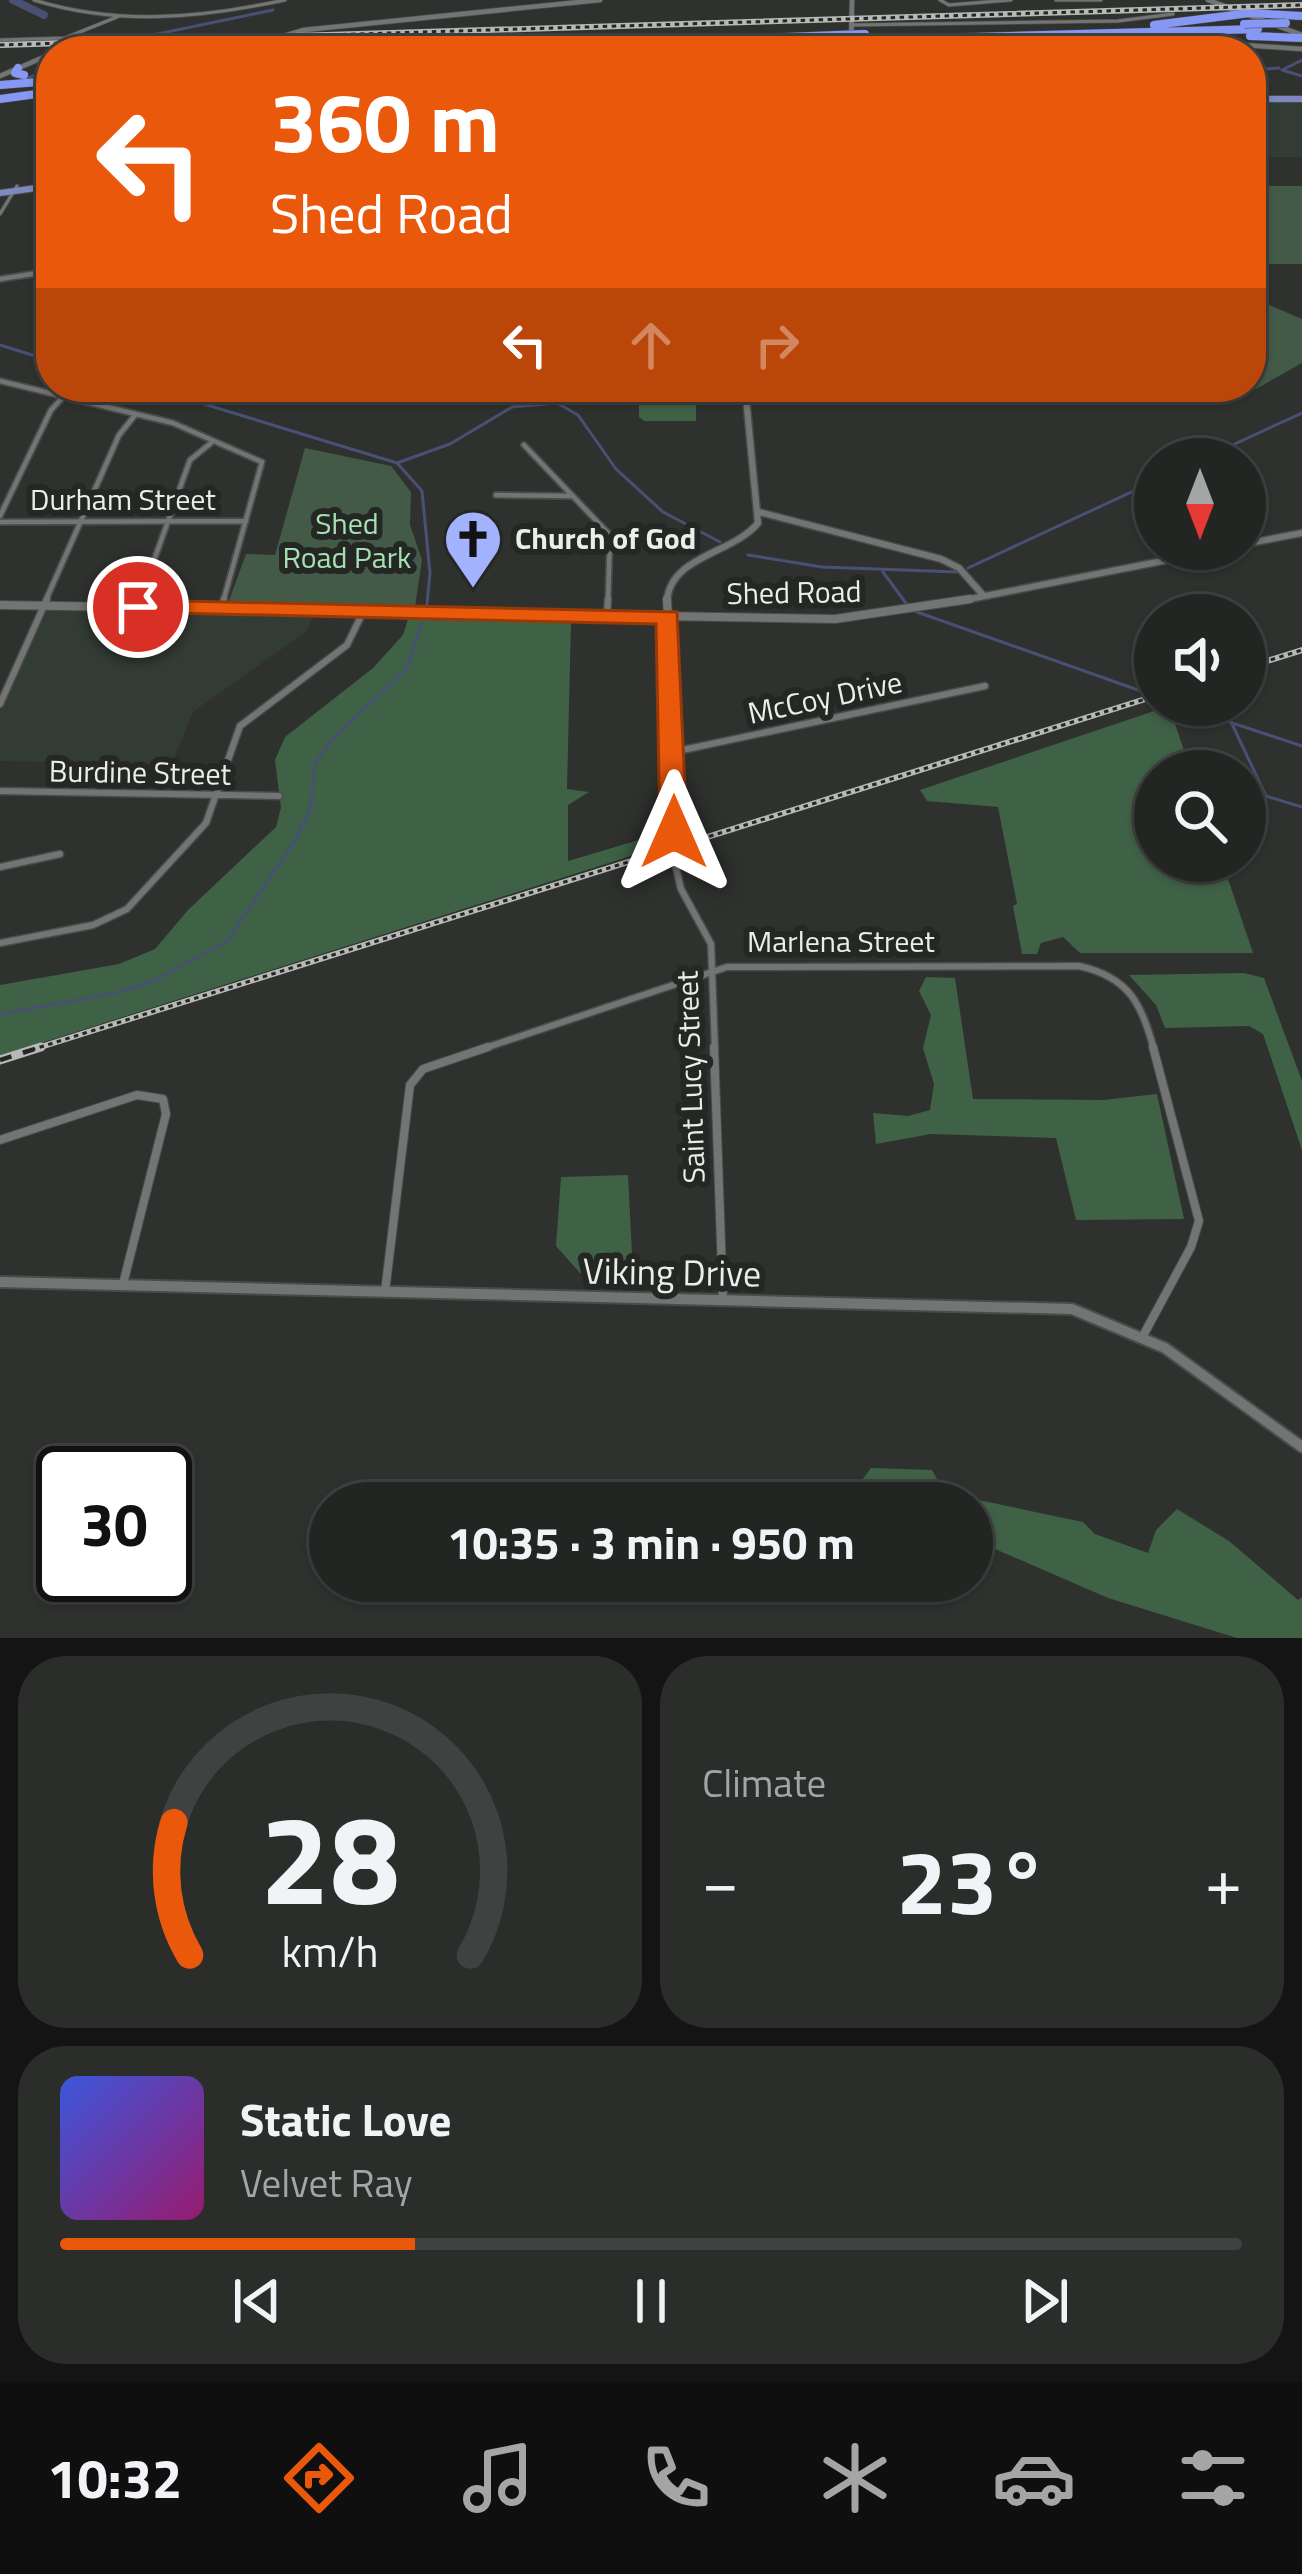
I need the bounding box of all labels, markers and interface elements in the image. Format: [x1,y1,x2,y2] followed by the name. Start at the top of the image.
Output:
[270,57,500,185] text: 360 m
[72,84,228,240] icon: left
[270,172,513,254] text: Shed Road
[492,312,558,378] icon: left
[618,312,684,378] icon: ahead
[744,312,810,378] icon: right
[1134,438,1266,570] north arrow
[1134,438,1266,882] map controls
[30,476,216,522] street label: Durham Street
[283,500,411,580] park label: Shed Road Park
[442,508,504,590] church icon: Church of God
[515,515,696,561] place label: Church of God
[87,556,189,658] pin
[726,568,862,616] street label: Shed Road
[105,574,171,640] icon: arrive
[1134,594,1266,726] button: sound
[744,658,906,736] street label: McCoy Drive
[49,747,232,797] street label: Burdine Street
[1134,750,1266,882] button: search
[611,769,737,895] position arrow
[747,918,935,964] street label: Marlena Street
[663,969,717,1184] street label: Saint Lucy Street
[582,1242,762,1301] street label: Viking Drive
[36,1446,192,1602] speed limit sign: 30
[447,1508,855,1576] text: 10:35 · 3 min · 950 m
[702,1753,826,1812] text: Climate
[260,1763,400,1952] text: 28
[896,1812,1048,1949] text: 23°
[702,1830,739,1931] text: −
[1205,1830,1242,1931] text: +
[281,1918,379,1984] text: km/h
[240,2085,452,2153] text: Static Love
[240,2153,413,2212] text: Velvet Ray
[224,2268,290,2334] icon: previous
[618,2268,684,2334] icon: pause
[1012,2268,1078,2334] icon: next
[277,2436,361,2520] icon: directions
[456,2436,540,2520] icon: music
[634,2436,718,2520] icon: phone
[813,2436,897,2520] icon: climate
[992,2436,1076,2520] icon: car
[1171,2436,1255,2520] icon: filters
[47,2437,182,2519] text: 10:32

